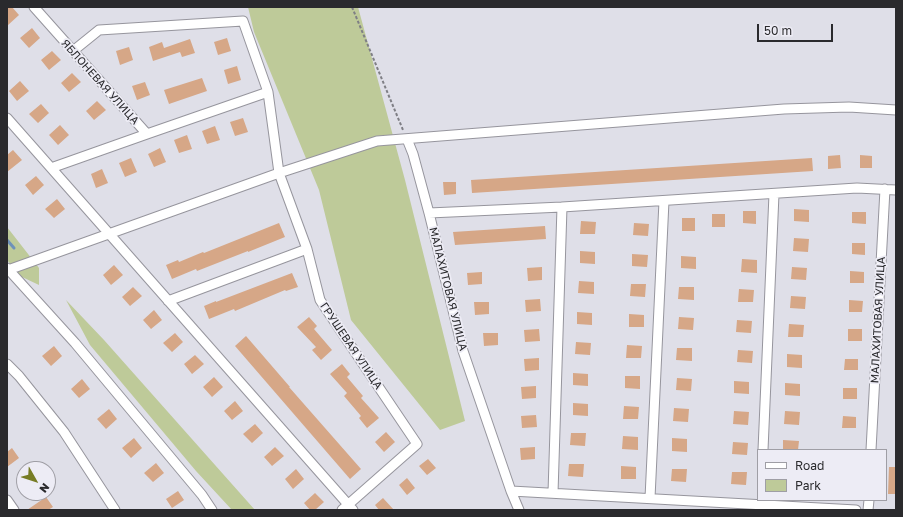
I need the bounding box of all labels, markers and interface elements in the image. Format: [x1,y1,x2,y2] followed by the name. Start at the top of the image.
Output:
[759,16,835,42] scale bar
[764,23,792,38] text: 50 m
[58,37,142,127] street label: ЯБЛОНЕВАЯ УЛИЦА
[426,226,470,352] street label: МАЛАХИТОВАЯ УЛИЦА
[868,256,888,384] street label: МАЛАХИТОВАЯ УЛИЦА
[317,300,385,392] street label: ГРУШЕВАЯ УЛИЦА
[757,449,887,501] legend
[795,458,824,473] text: Road
[16,461,56,501] north arrow
[795,478,821,493] text: Park
[37,481,53,496] text: N

